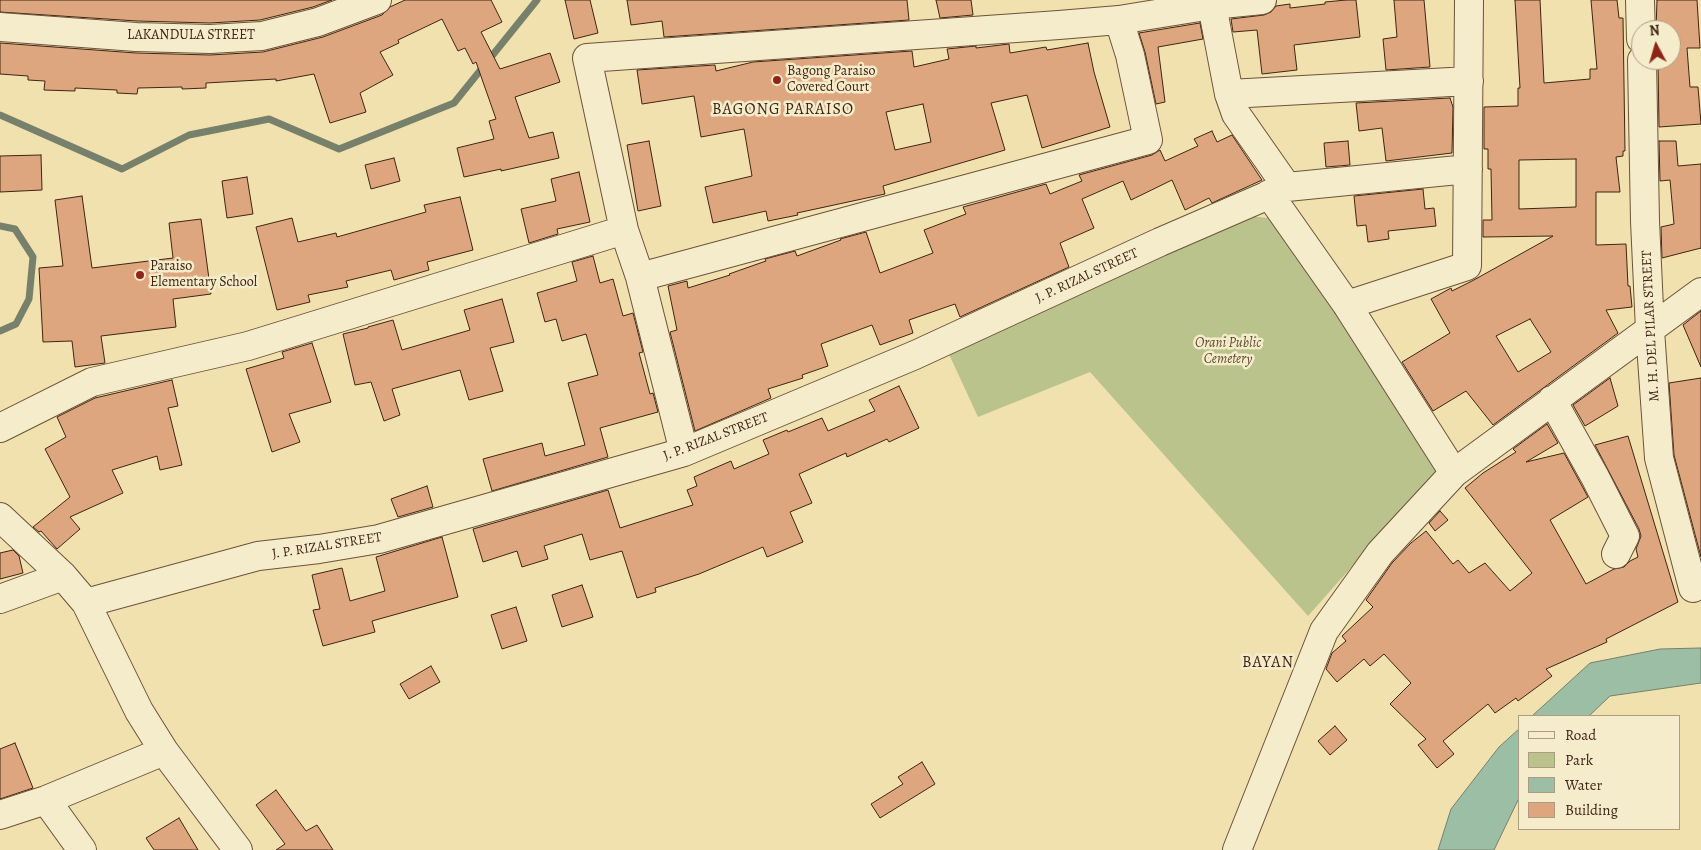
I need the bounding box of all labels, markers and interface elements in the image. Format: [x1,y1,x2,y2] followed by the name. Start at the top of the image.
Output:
[1631,20,1681,70] north arrow
[1648,21,1661,41] text: N
[127,28,255,44] street label: LAKANDULA STREET
[787,64,876,96] place label: Bagong Paraiso Covered Court
[771,74,783,86] marker: Bagong Paraiso Covered Court
[710,100,856,120] district label: BAGONG PARAISO
[1033,245,1141,307] street label: J. P. RIZAL STREET
[1639,250,1663,402] street label: M. H. DEL PILAR STREET
[150,259,257,292] place label: Paraiso Elementary School
[134,269,146,281] marker: Paraiso Elementary School
[1195,336,1261,368] park label: Orani Public Cemetery
[661,409,771,465] street label: J. P. RIZAL STREET
[271,529,383,563] street label: J. P. RIZAL STREET
[1241,653,1295,673] district label: BAYAN
[1518,715,1681,830] legend
[1565,725,1596,745] text: Road
[1565,750,1593,770] text: Park
[1565,775,1602,795] text: Water
[1565,800,1618,820] text: Building

